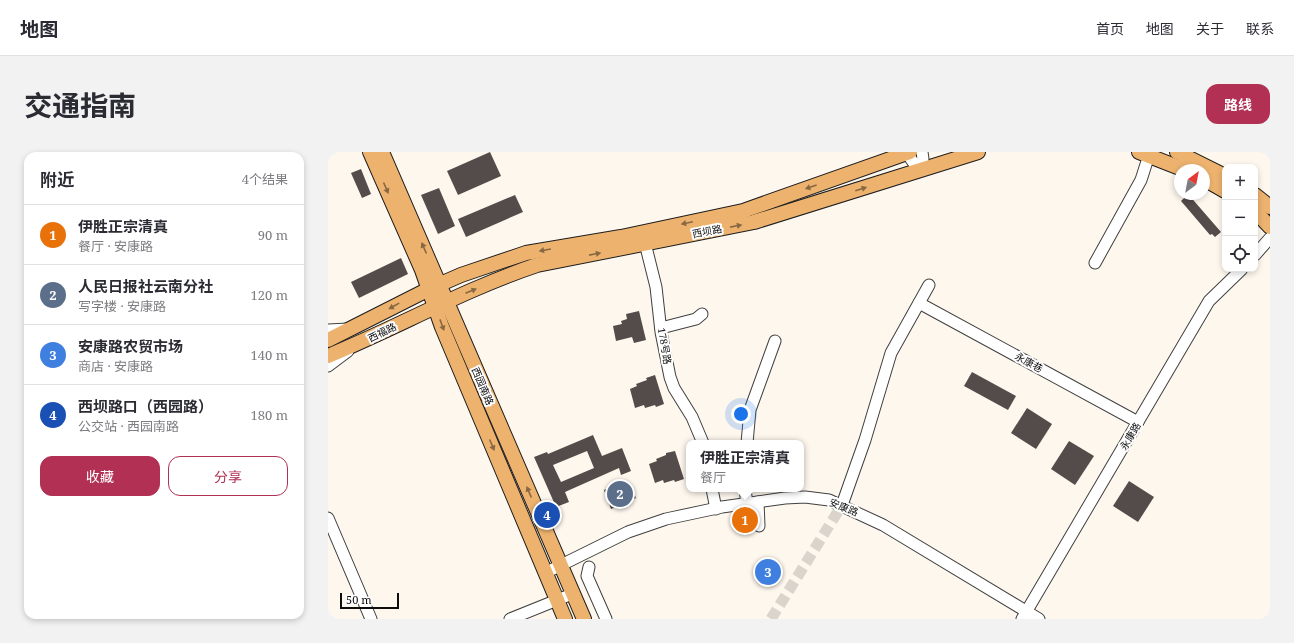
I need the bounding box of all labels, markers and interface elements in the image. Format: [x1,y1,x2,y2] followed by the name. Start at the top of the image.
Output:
[20,16,58,42] text: 地图
[1096,19,1124,38] text: 首页
[1146,19,1174,38] text: 地图
[1196,19,1224,38] text: 关于
[1246,19,1274,38] text: 联系
[1206,84,1270,124] button: 路线
[24,86,136,124] text: 交通指南
[1174,164,1210,200] north arrow
[1222,164,1258,272] map controls
[1222,164,1258,200] button: +
[40,168,74,191] text: 附近
[242,170,288,188] text: 4个结果
[383,182,389,193] one-way arrow
[805,184,817,190] one-way arrow
[855,185,867,191] one-way arrow
[1222,200,1258,236] button: −
[78,216,168,236] text: 伊胜正宗清真
[680,220,693,226] one-way arrow
[691,221,723,241] street label: 西坝路
[730,222,742,228] one-way arrow
[49,226,57,244] text: 1
[258,226,288,244] text: 90 m
[1222,236,1258,272] button: locate
[78,237,153,255] text: 餐厅 · 安康路
[421,243,427,254] one-way arrow
[539,247,551,253] one-way arrow
[589,250,601,256] one-way arrow
[78,276,213,296] text: 人民日报社云南分社
[49,286,57,304] text: 2
[251,286,288,304] text: 120 m
[465,288,477,294] one-way arrow
[78,297,166,315] text: 写字楼 · 安康路
[388,303,400,310] one-way arrow
[365,319,399,345] street label: 西福路
[439,320,445,332] one-way arrow
[655,327,675,365] street label: 178号路
[78,336,183,356] text: 安康路农贸市场
[49,346,57,364] text: 3
[251,346,288,364] text: 140 m
[1012,349,1046,375] street label: 永康巷
[78,357,153,375] text: 商店 · 安康路
[469,365,497,407] street label: 西园南路
[78,396,213,416] text: 西坝路口（西园路）
[731,404,751,424] your location
[49,406,57,424] text: 4
[251,406,288,424] text: 180 m
[78,417,179,435] text: 公交站 · 西园南路
[1116,420,1144,452] street label: 永康路
[489,440,495,452] one-way arrow
[686,440,804,492] popup
[700,447,790,467] text: 伊胜正宗清真
[40,456,160,496] button: 收藏
[168,456,288,496] button: 分享
[700,468,726,486] text: 餐厅
[607,479,633,509] pin: 2
[525,486,532,498] one-way arrow
[827,495,861,519] street label: 安康路
[534,500,560,530] pin: 4
[732,505,758,535] pin: 1
[755,557,781,587] pin: 3
[340,591,399,610] scale bar
[346,592,372,607] text: 50 m

